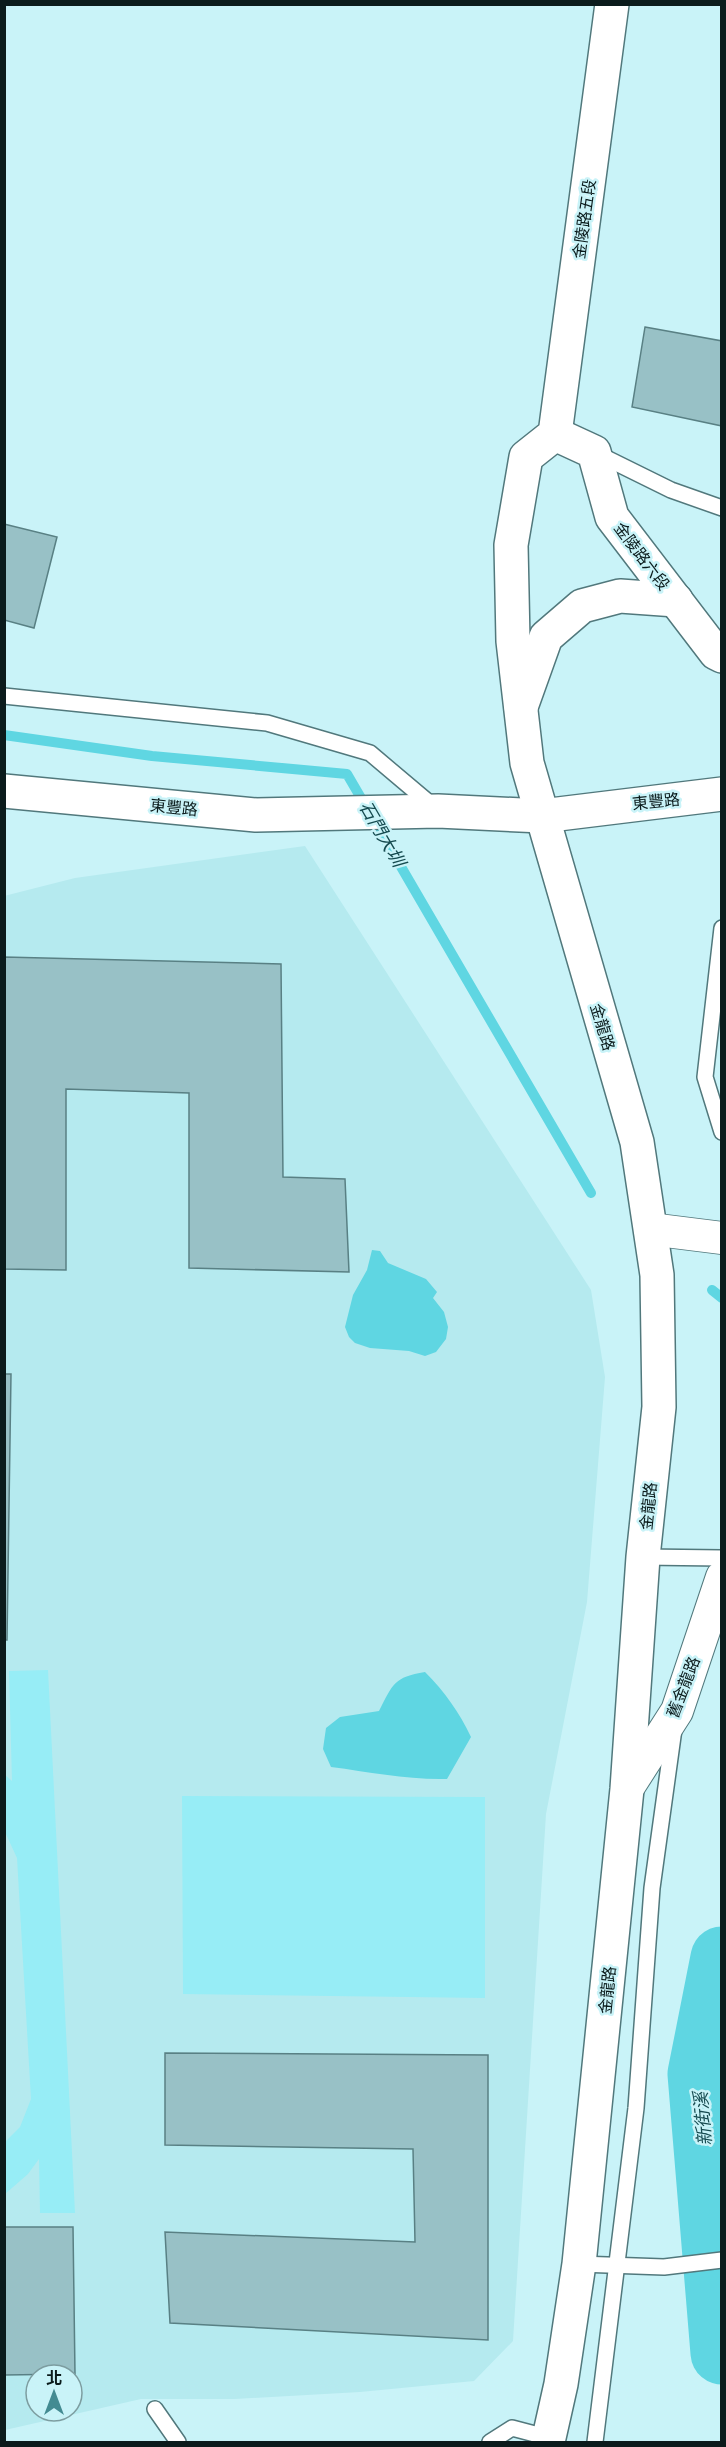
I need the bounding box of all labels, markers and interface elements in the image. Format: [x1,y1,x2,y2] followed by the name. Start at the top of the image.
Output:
[568,178,601,260] street label: 金陵路五段
[608,517,675,595] street label: 金陵路六段
[631,788,681,815] street label: 東豐路
[149,794,199,821] street label: 東豐路
[354,796,413,874] water label: 石門大圳
[585,1001,621,1053] street label: 金龍路
[635,1481,662,1531] street label: 金龍路
[661,1653,706,1721] street label: 舊金龍路
[594,1965,621,2015] street label: 金龍路
[687,2088,717,2147] water label: 新街溪
[24,2363,84,2423] north arrow
[46,2367,62,2390] text: 北

